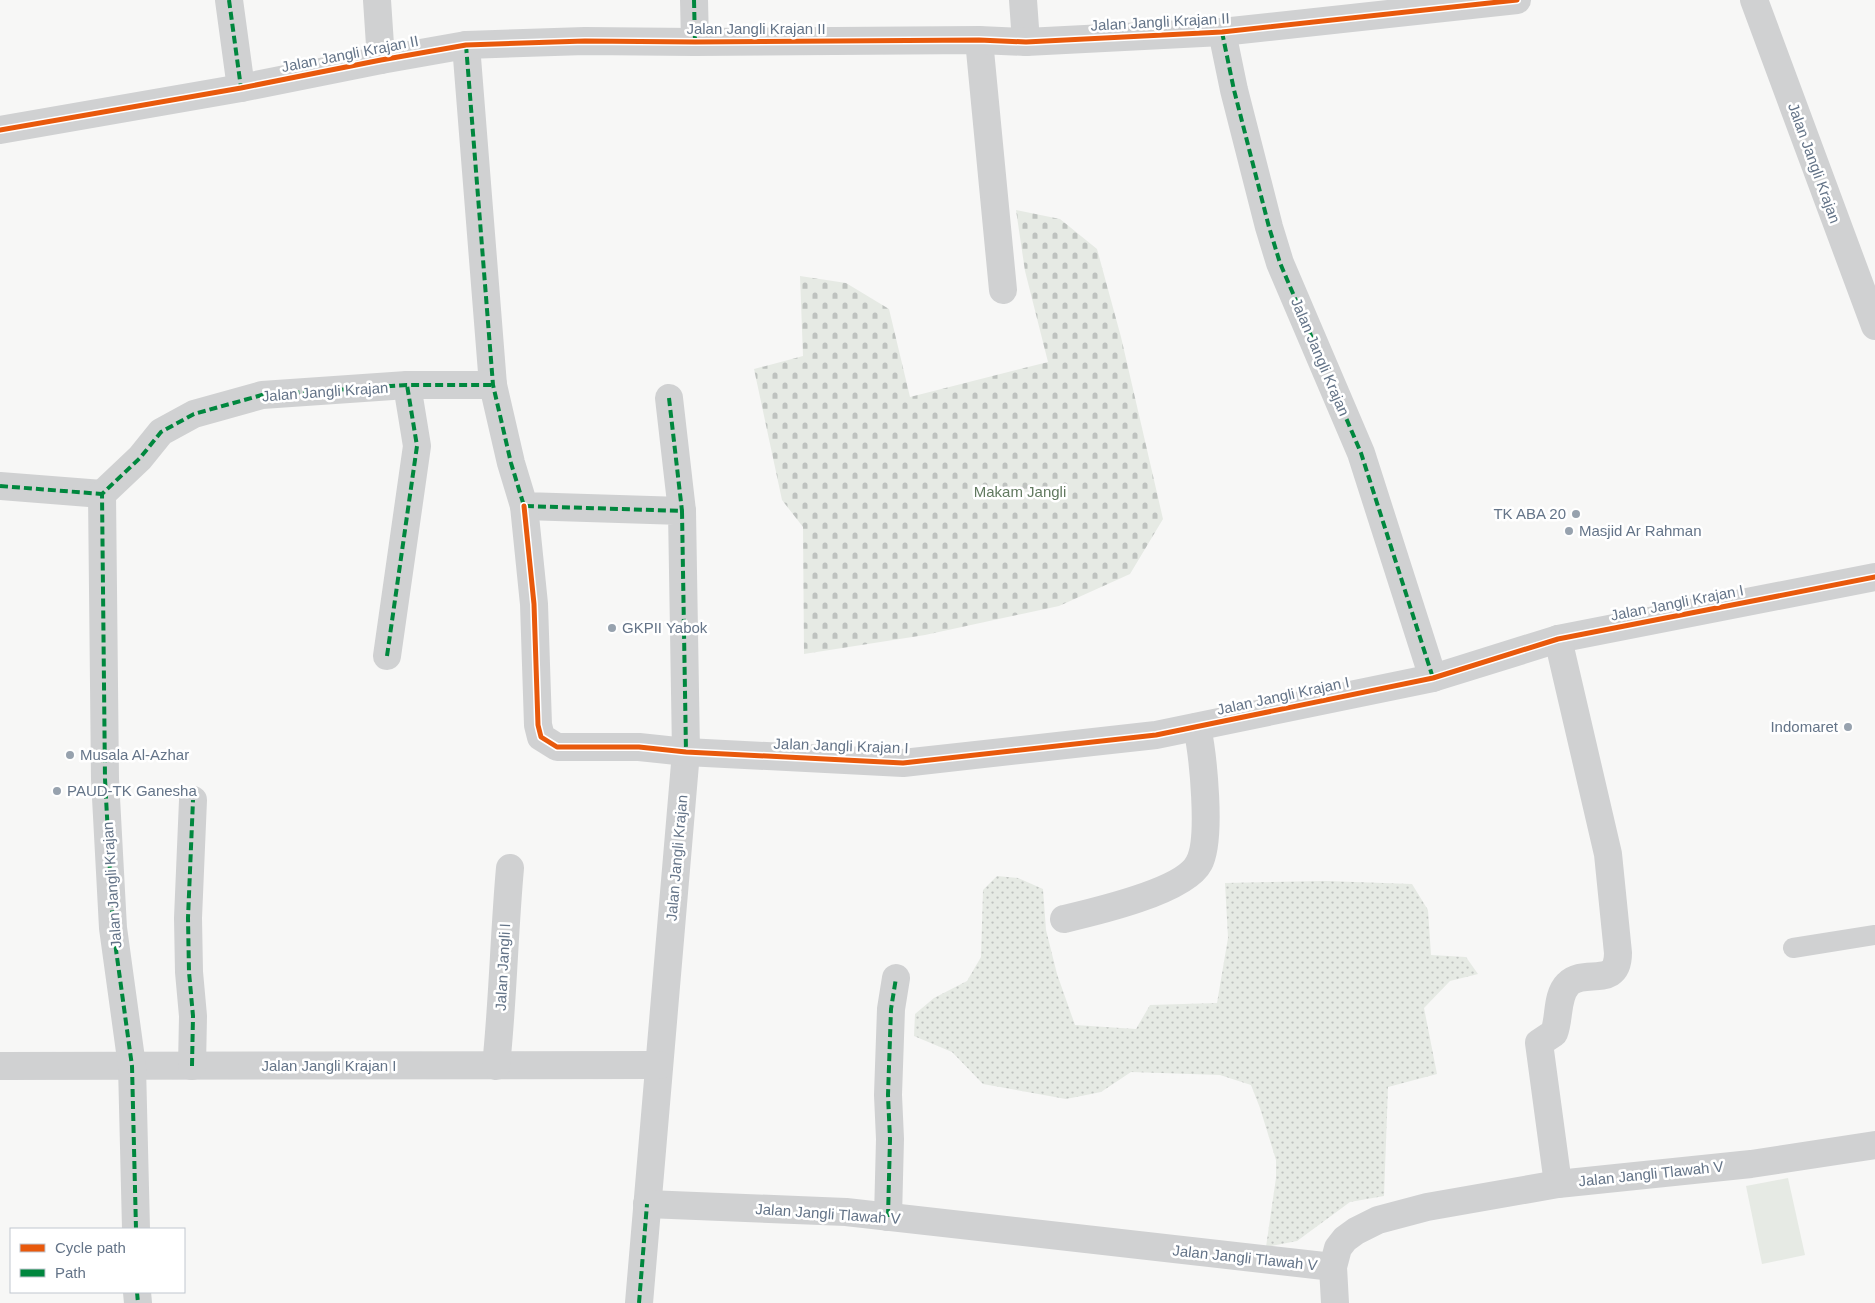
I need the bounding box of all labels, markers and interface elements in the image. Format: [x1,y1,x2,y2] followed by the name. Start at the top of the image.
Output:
[1090,9,1230,34] street label: Jalan Jangli Krajan II
[686,20,826,37] street label: Jalan Jangli Krajan II
[280,32,420,75] street label: Jalan Jangli Krajan II
[1785,100,1844,225] street label: Jalan Jangli Krajan
[1288,295,1353,418] street label: Jalan Jangli Krajan
[261,379,389,404] street label: Jalan Jangli Krajan
[974,483,1066,500] park label: Makam Jangli
[1493,505,1566,522] place label: TK ABA 20
[1570,508,1582,520] marker: TK ABA 20
[1579,522,1702,539] place label: Masjid Ar Rahman
[1563,525,1575,537] marker: Masjid Ar Rahman
[1609,581,1745,624] street label: Jalan Jangli Krajan I
[622,619,708,636] place label: GKPII Yabok
[606,622,618,634] marker: GKPII Yabok
[1215,673,1351,718] street label: Jalan Jangli Krajan I
[1770,718,1839,735] place label: Indomaret
[1842,721,1854,733] marker: Indomaret
[773,735,909,756] street label: Jalan Jangli Krajan I
[80,746,189,763] place label: Musala Al-Azhar
[64,749,76,761] marker: Musala Al-Azhar
[67,782,197,799] place label: PAUD-TK Ganesha
[51,785,63,797] marker: PAUD-TK Ganesha
[663,794,690,922] street label: Jalan Jangli Krajan
[99,821,124,949] street label: Jalan Jangli Krajan
[492,923,513,1011] street label: Jalan Jangli I
[261,1057,397,1074] street label: Jalan Jangli Krajan I
[1578,1157,1724,1190] street label: Jalan Jangli Tlawah V
[755,1200,901,1227] street label: Jalan Jangli Tlawah V
[10,1228,185,1293] legend
[55,1239,126,1256] text: Cycle path
[1172,1241,1318,1274] street label: Jalan Jangli Tlawah V
[55,1264,86,1281] text: Path

